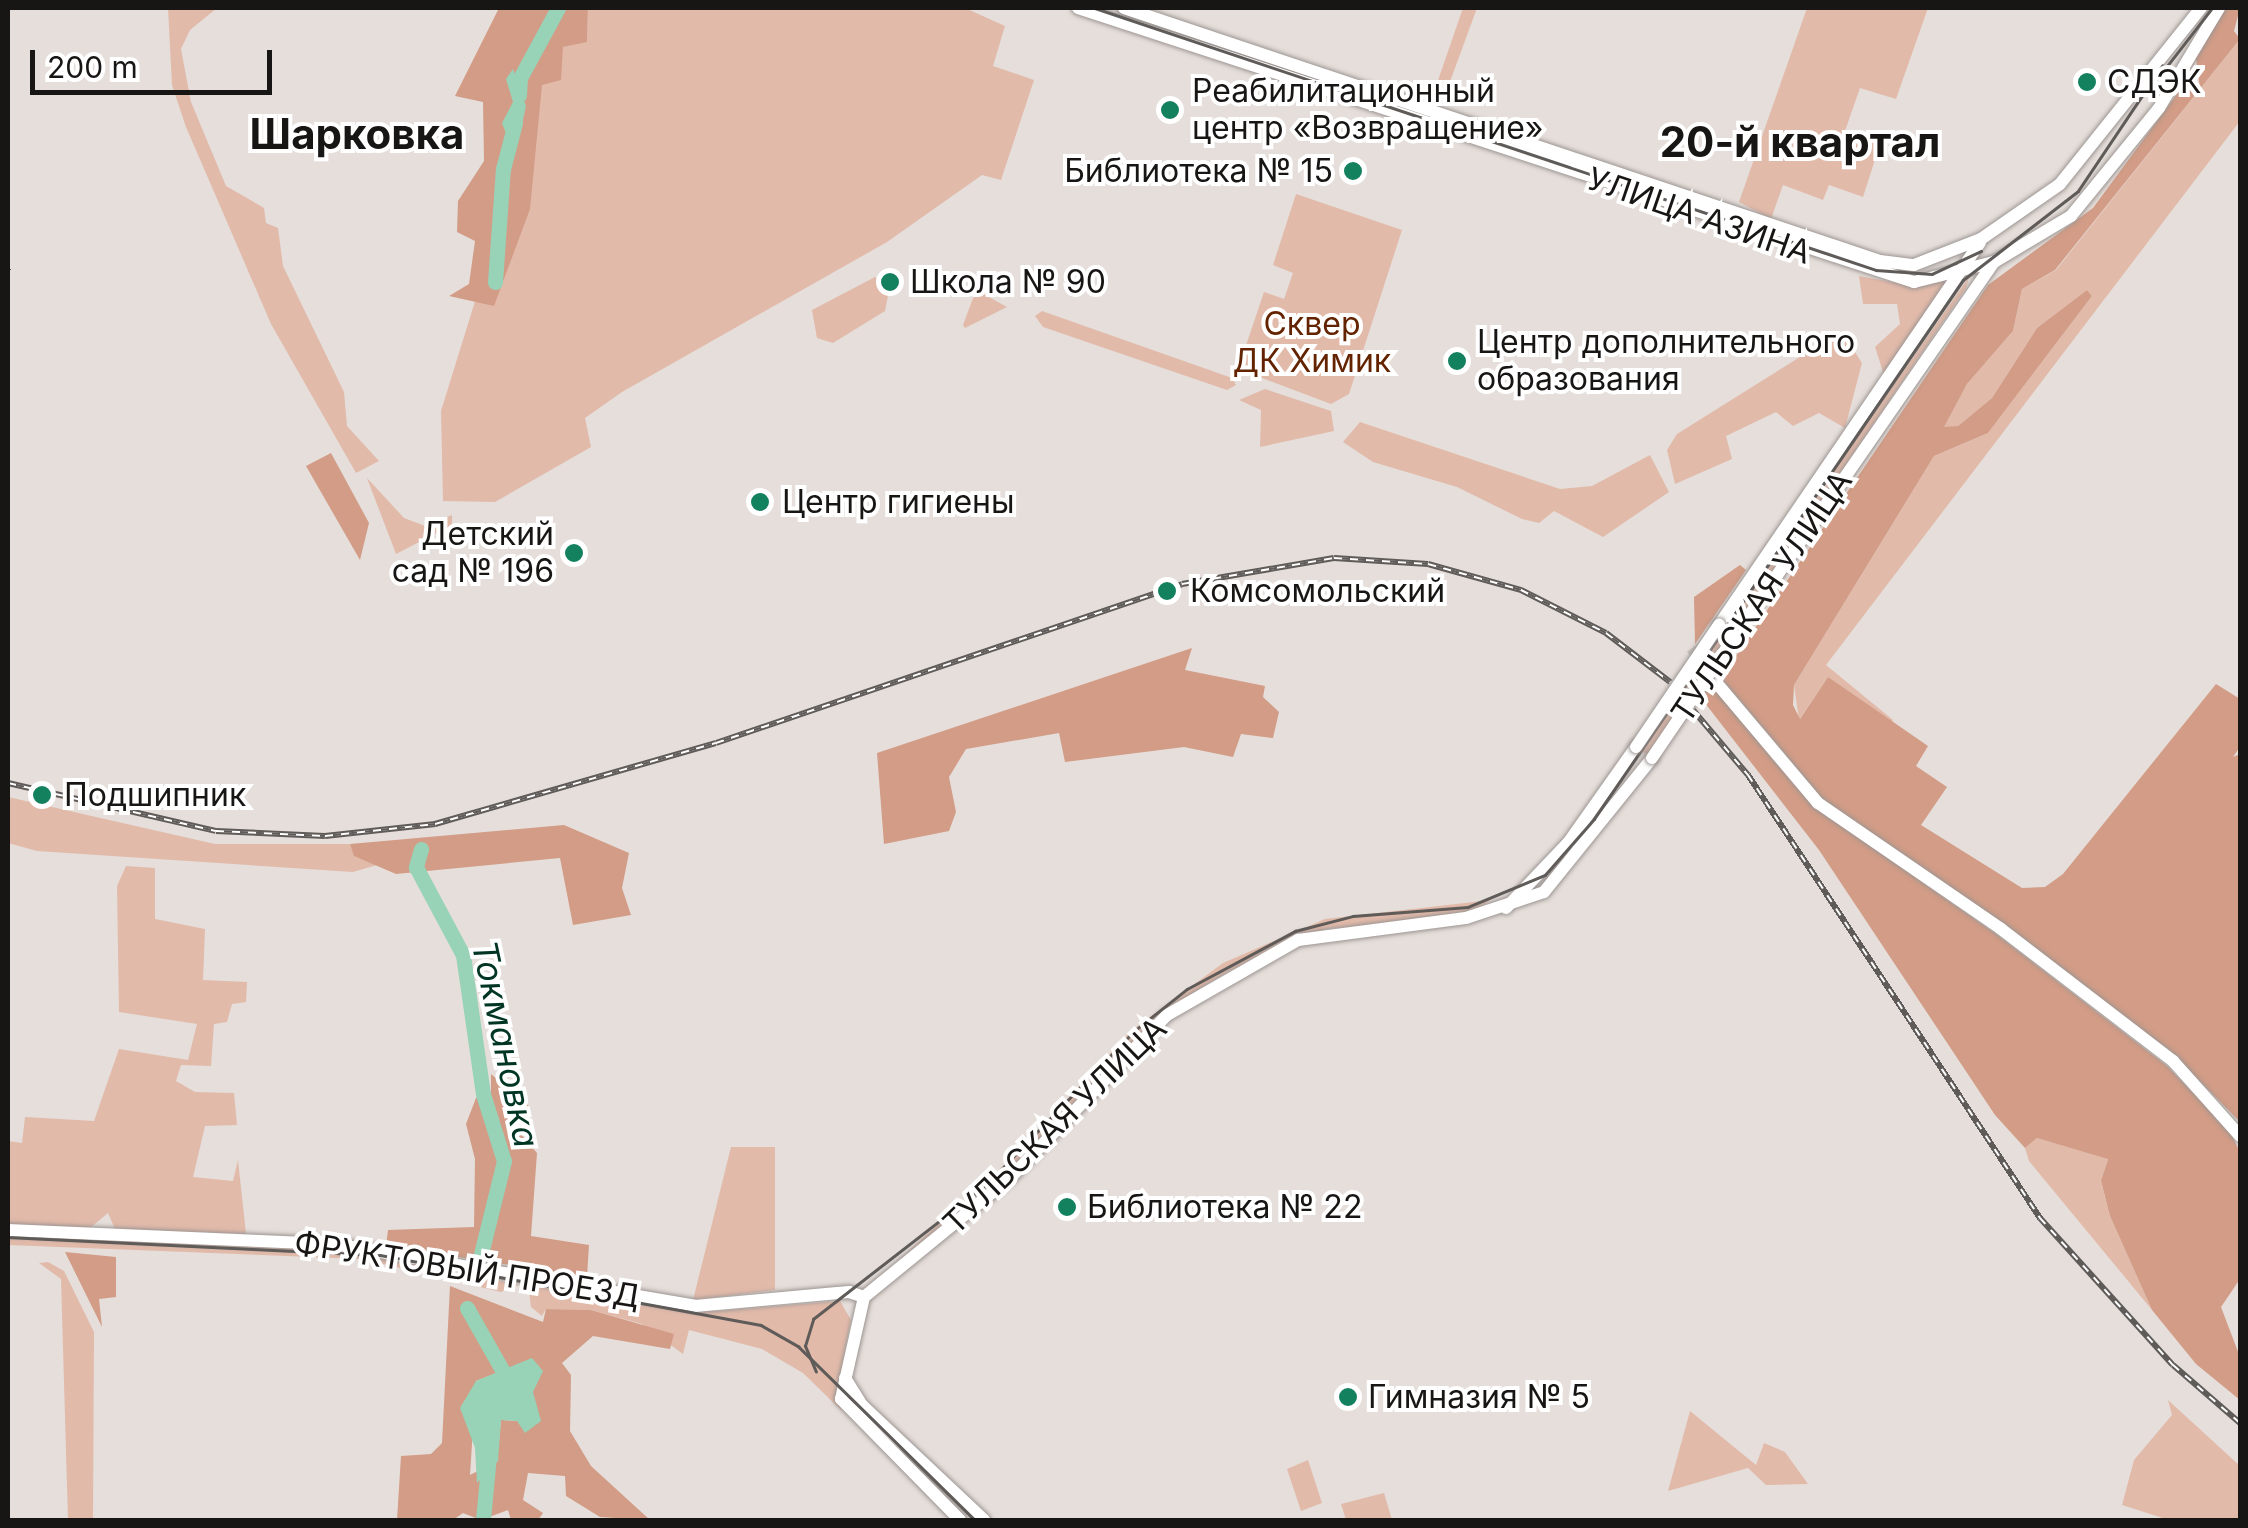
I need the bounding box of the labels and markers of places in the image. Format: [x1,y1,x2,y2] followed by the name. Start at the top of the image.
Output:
[2107,63,2201,101] place label: СДЭК
[2076,71,2098,93] marker: СДЭК
[1192,73,1543,148] place label: Реабилитационный центр «Возвращение»
[1157,97,1183,123] marker: Реабилитационный центр «Возвращение»
[1064,152,1333,190] place label: Библиотека № 15
[1342,160,1364,182] marker: Библиотека № 15
[910,263,1106,301] place label: Школа № 90
[879,271,901,293] marker: Школа № 90
[1477,324,1855,399] place label: Центр дополнительного образования
[1446,350,1468,372] marker: Центр дополнительного образования
[782,483,1015,521] place label: Центр гигиены
[747,489,773,515] marker: Центр гигиены
[392,516,554,591] place label: Детский сад № 196
[563,542,585,564] marker: Детский сад № 196
[1190,572,1445,610] place label: Комсомольский
[1154,578,1180,604] marker: Комсомольский
[64,776,246,814] place label: Подшипник
[29,782,55,808] marker: Подшипник
[1087,1188,1362,1226] place label: Библиотека № 22
[1056,1196,1078,1218] marker: Библиотека № 22
[1368,1378,1590,1416] place label: Гимназия № 5
[1337,1386,1359,1408] marker: Гимназия № 5

